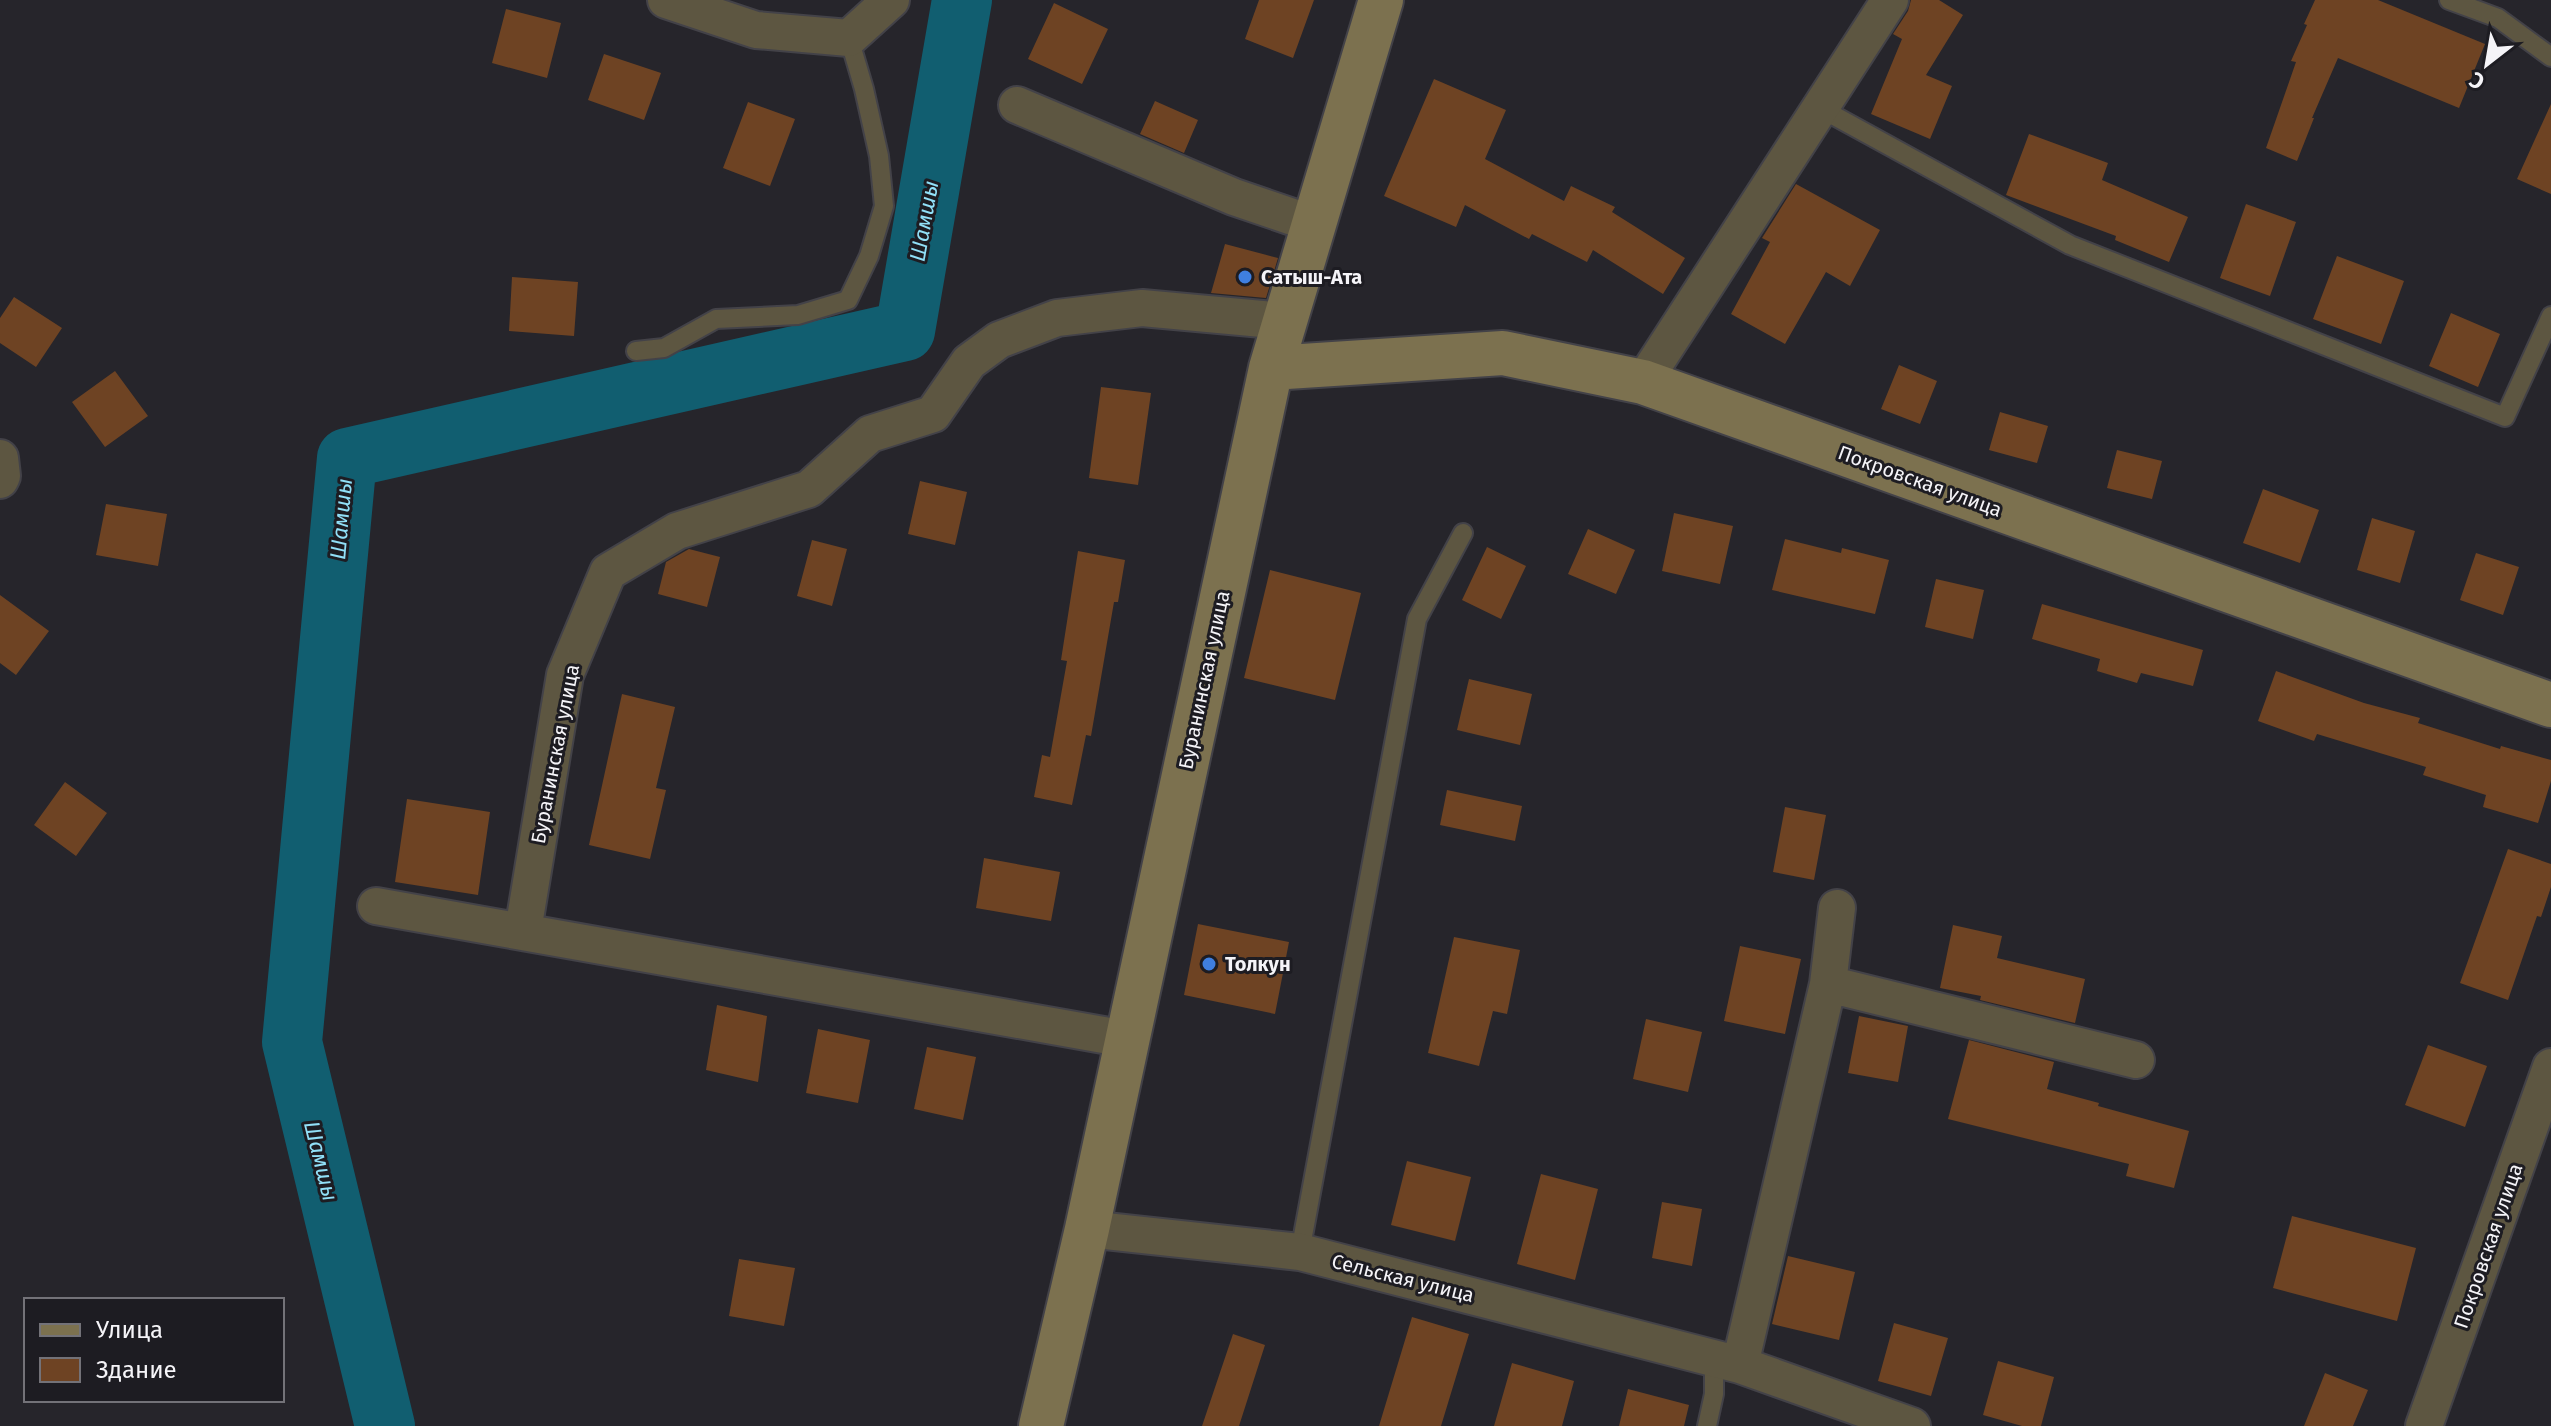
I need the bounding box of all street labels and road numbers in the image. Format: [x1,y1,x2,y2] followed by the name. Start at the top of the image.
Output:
[1835,440,2005,522] street label: Покровская улица
[1173,588,1235,772] street label: Буранинская улица
[526,662,584,846] street label: Буранинская улица
[2449,1160,2527,1332] street label: Покровская улица
[1329,1249,1477,1307] street label: Сельская улица

